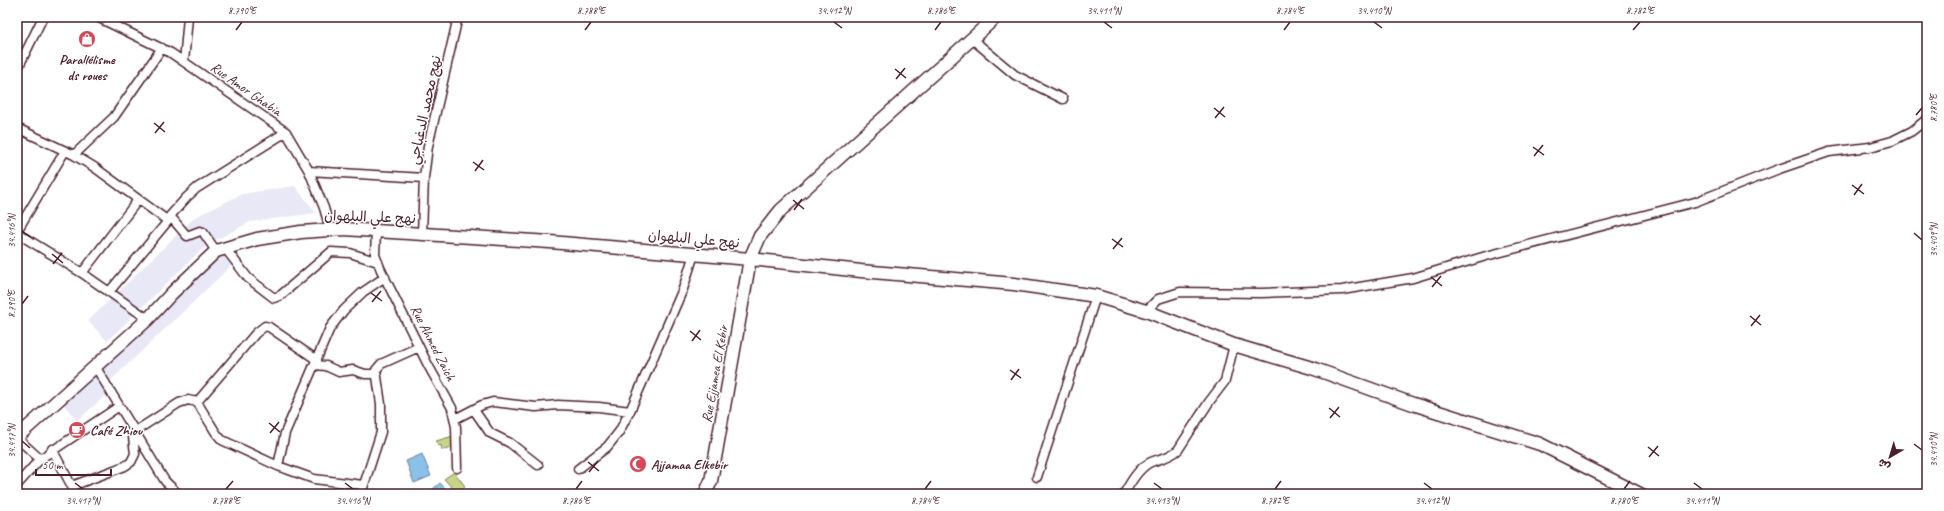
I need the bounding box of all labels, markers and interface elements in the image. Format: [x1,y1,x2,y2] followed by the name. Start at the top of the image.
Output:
[228,4,258,17] text: 8.790°E
[577,4,607,17] text: 8.788°E
[817,4,853,17] text: 34.412°N
[927,4,957,17] text: 8.786°E
[1087,4,1123,17] text: 34.411°N
[1276,4,1306,17] text: 8.784°E
[1357,4,1393,17] text: 34.410°N
[1626,4,1656,17] text: 8.782°E
[77,29,97,49] shop icon: Parallélisme ds roues
[59,51,116,84] place label: Parallélisme ds roues
[405,54,449,167] street label: نهج محمد الدغباجي
[207,58,286,120] street label: Rue Amor Ghabia
[1927,92,1940,122] text: 8.780°E
[324,207,416,231] street label: نهج علي البلهوان
[5,212,18,248] text: 34.416°N
[1927,221,1940,257] text: 34.409°N
[647,227,741,255] street label: نهج علي البلهوان
[5,288,18,318] text: 8.790°E
[407,302,460,384] street label: Rue Ahmed Zaich
[698,323,732,424] street label: Rue Ejjamea El Kebir
[67,420,87,440] cafe icon: Café Zhiou
[5,422,18,458] text: 34.417°N
[90,422,144,439] place label: Café Zhiou
[1927,431,1940,467] text: 34.410°N
[1870,437,1910,477] north arrow
[36,451,111,477] scale bar
[628,454,648,474] mosque icon: Ajjamaa Elkebir
[651,456,729,473] place label: Ajjamaa Elkebir
[1875,456,1893,474] text: ش
[42,457,64,473] text: 50 m
[66,494,102,507] text: 34.417°N
[212,494,242,507] text: 8.788°E
[336,494,372,507] text: 34.416°N
[562,494,592,507] text: 8.786°E
[911,494,941,507] text: 8.784°E
[1145,494,1181,507] text: 34.413°N
[1261,494,1291,507] text: 8.782°E
[1415,494,1451,507] text: 34.412°N
[1610,494,1640,507] text: 8.780°E
[1685,494,1721,507] text: 34.411°N

